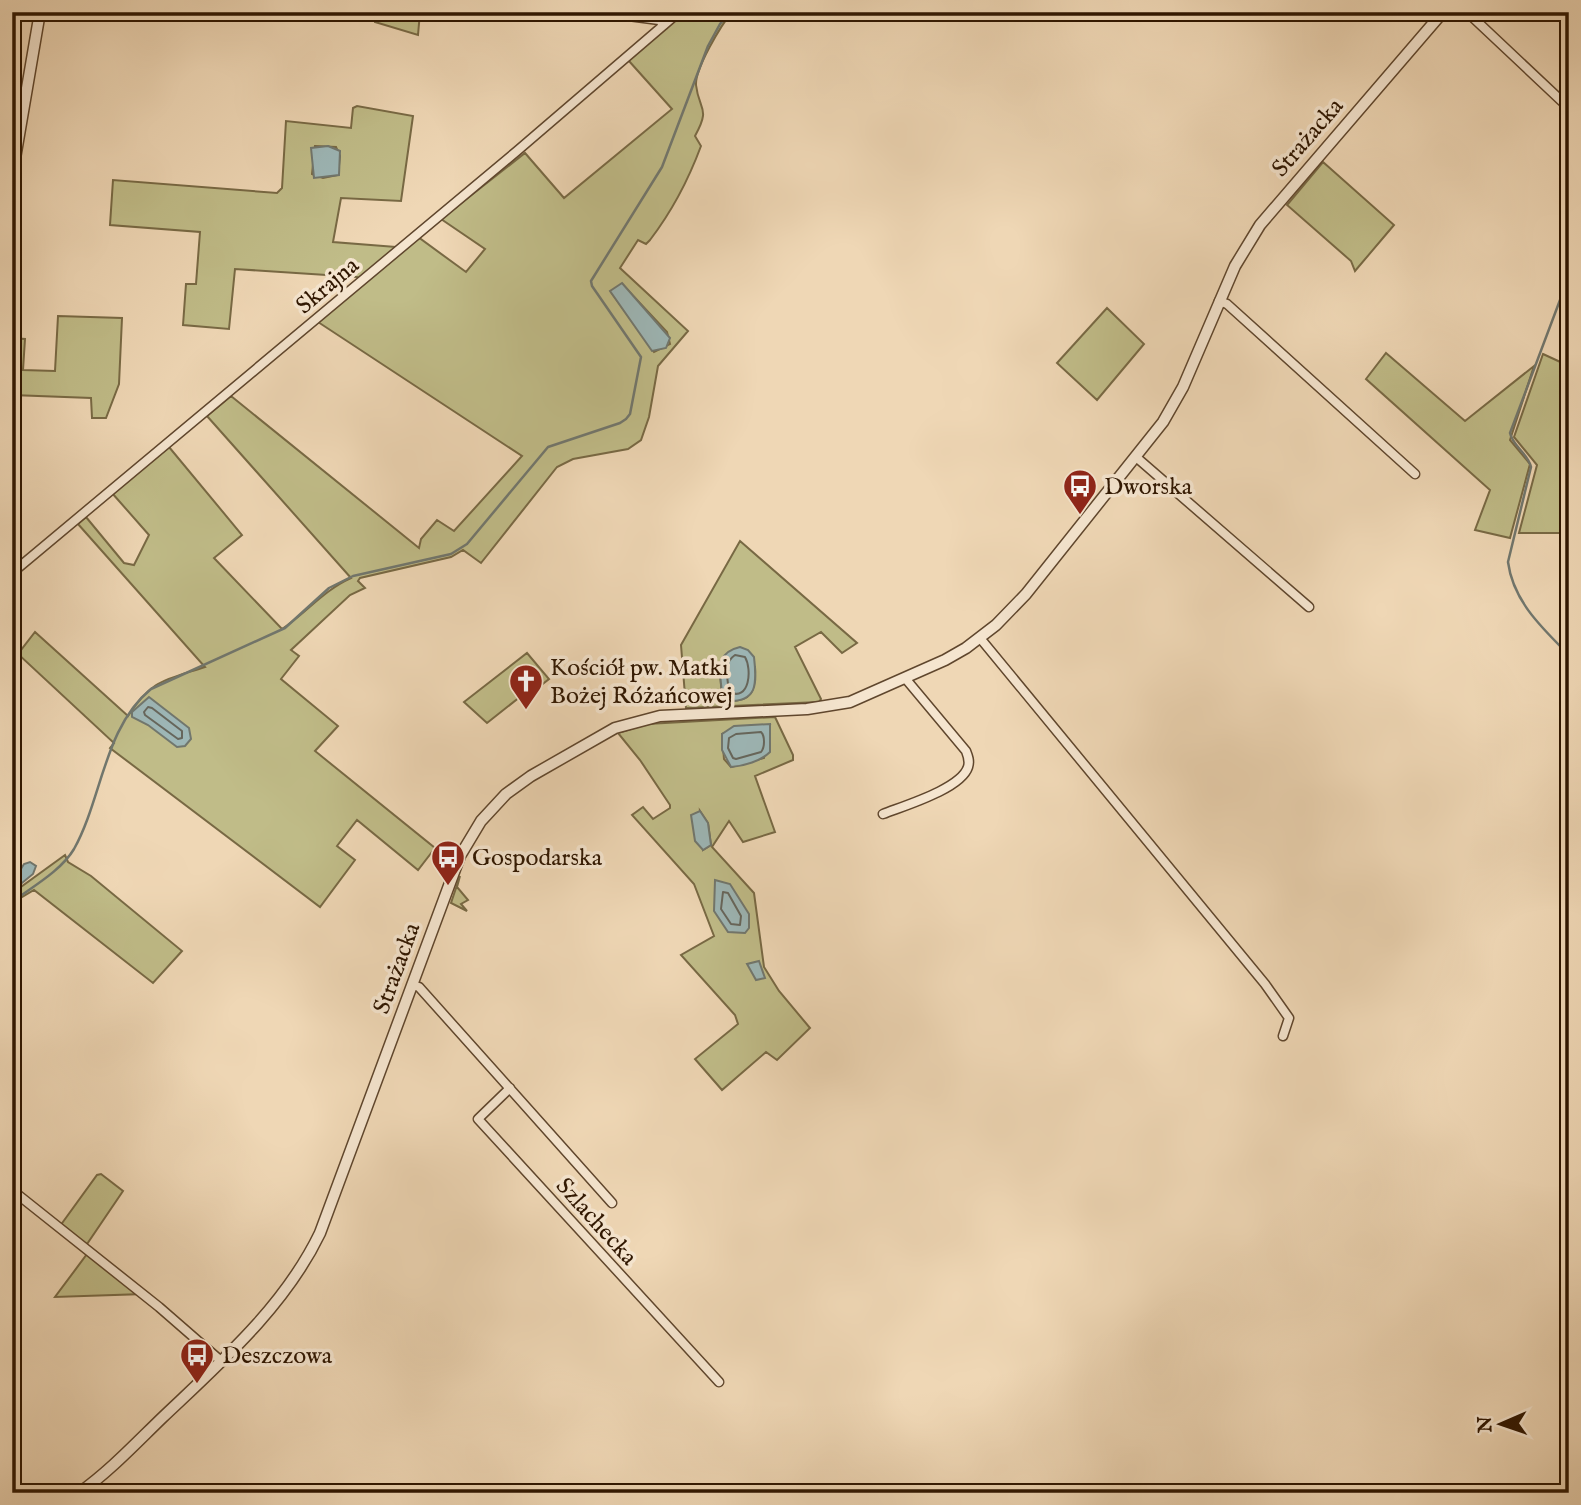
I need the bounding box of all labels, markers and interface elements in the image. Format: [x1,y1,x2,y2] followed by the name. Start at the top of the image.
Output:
[1265,92,1351,184] street label: Strażacka
[290,250,366,322] street label: Skrajna
[1061,467,1099,516] bus stop icon: Dworska
[1104,472,1193,503] place label: Dworska
[550,653,733,712] place label: Kościół pw. Matki Bożej Różańcowej
[507,662,545,711] church icon: Kościół pw. Matki Bożej Różańcowej
[429,838,467,887] bus stop icon: Gospodarska
[472,843,603,874] place label: Gospodarska
[367,918,428,1018] street label: Strażacka
[548,1172,644,1273] street label: Szlachecka
[178,1336,216,1385] bus stop icon: Deszczowa
[222,1341,333,1372] place label: Deszczowa
[1466,1390,1536,1460] north arrow
[1474,1415,1498,1434] text: N

